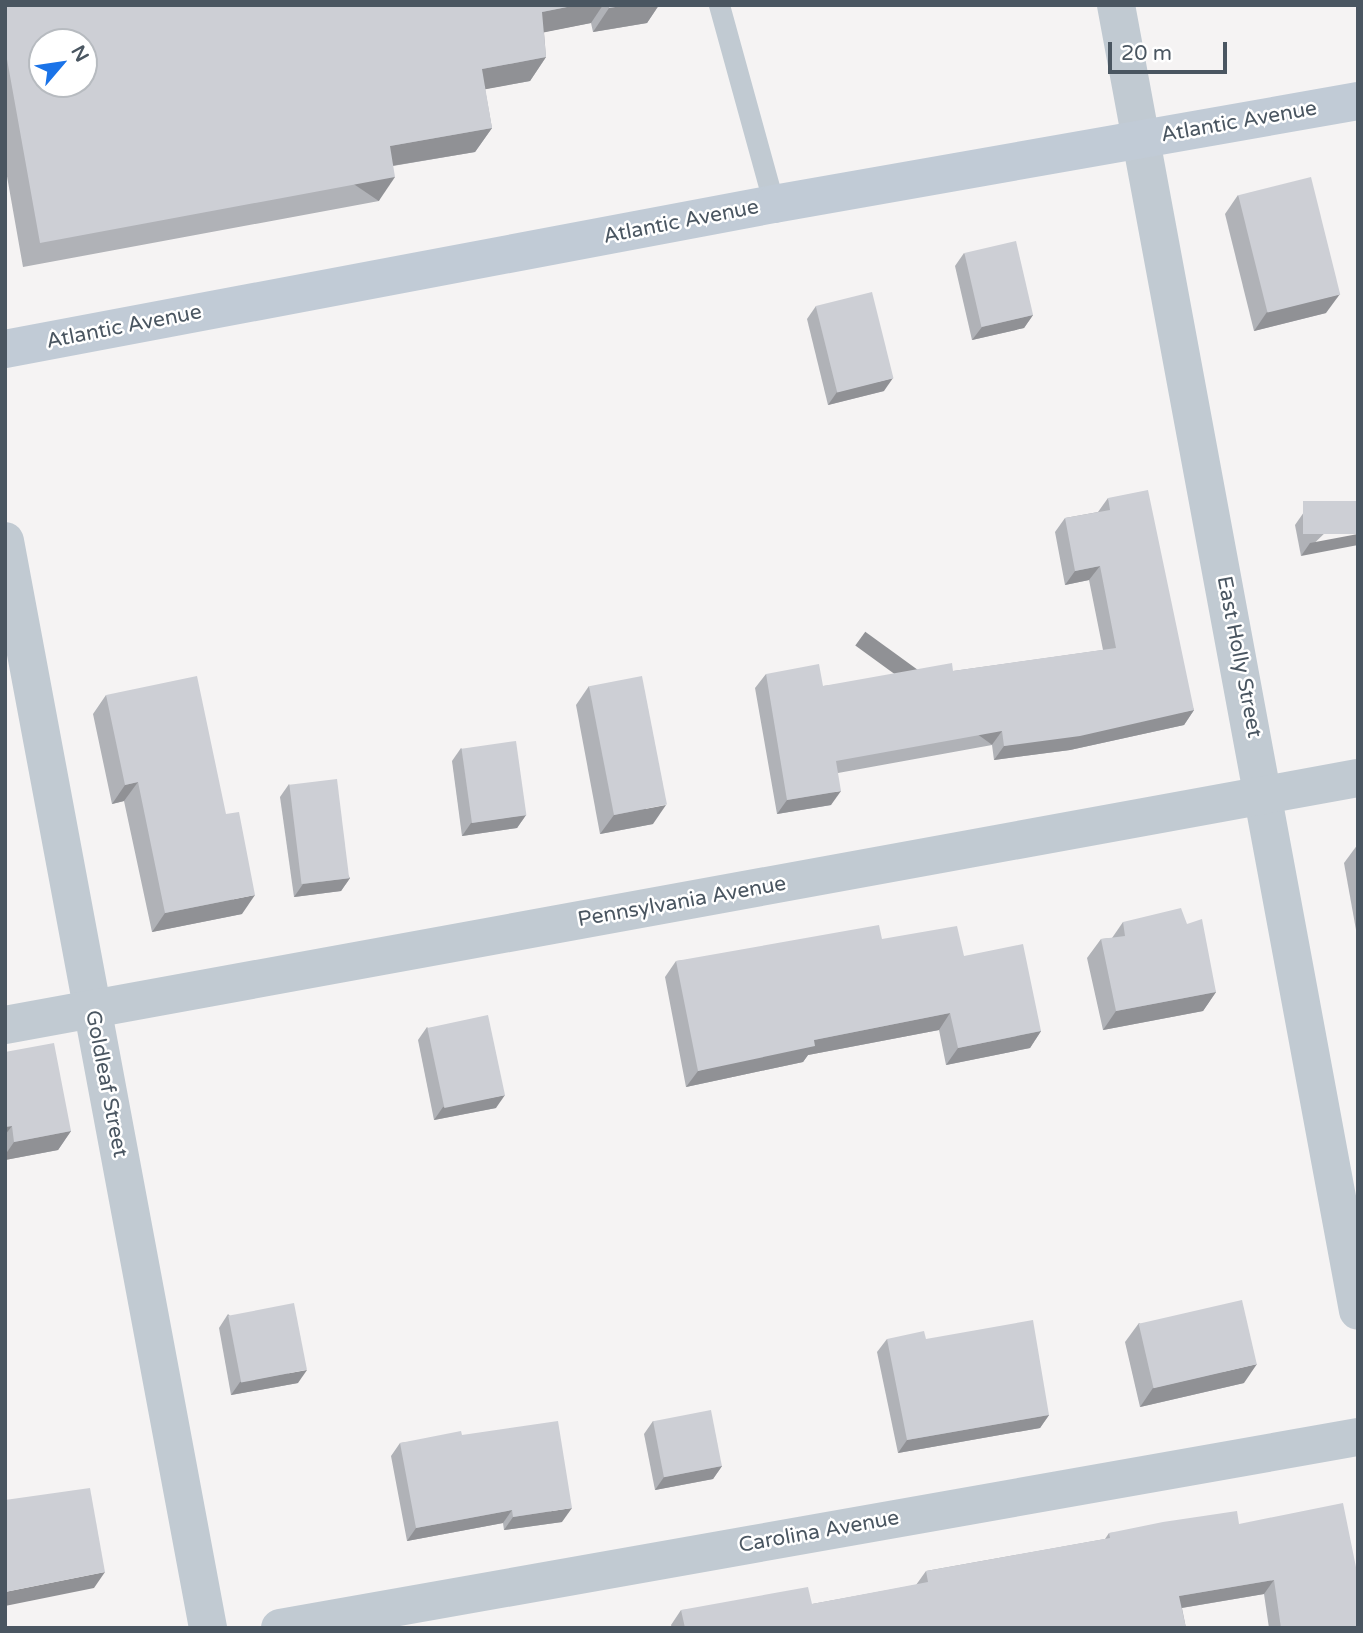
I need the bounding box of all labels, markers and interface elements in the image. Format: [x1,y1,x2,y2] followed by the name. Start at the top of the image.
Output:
[28,28,98,98] north arrow
[1111,28,1230,72] scale bar
[1121,41,1172,66] text: 20 m
[66,42,93,66] text: N
[1159,96,1319,148] street label: Atlantic Avenue
[601,195,761,249] street label: Atlantic Avenue
[44,300,204,354] street label: Atlantic Avenue
[1211,574,1267,740] street label: East Holly Street
[576,871,788,933] street label: Pennsylvania Avenue
[79,1008,133,1160] street label: Goldleaf Street
[737,1505,901,1559] street label: Carolina Avenue

